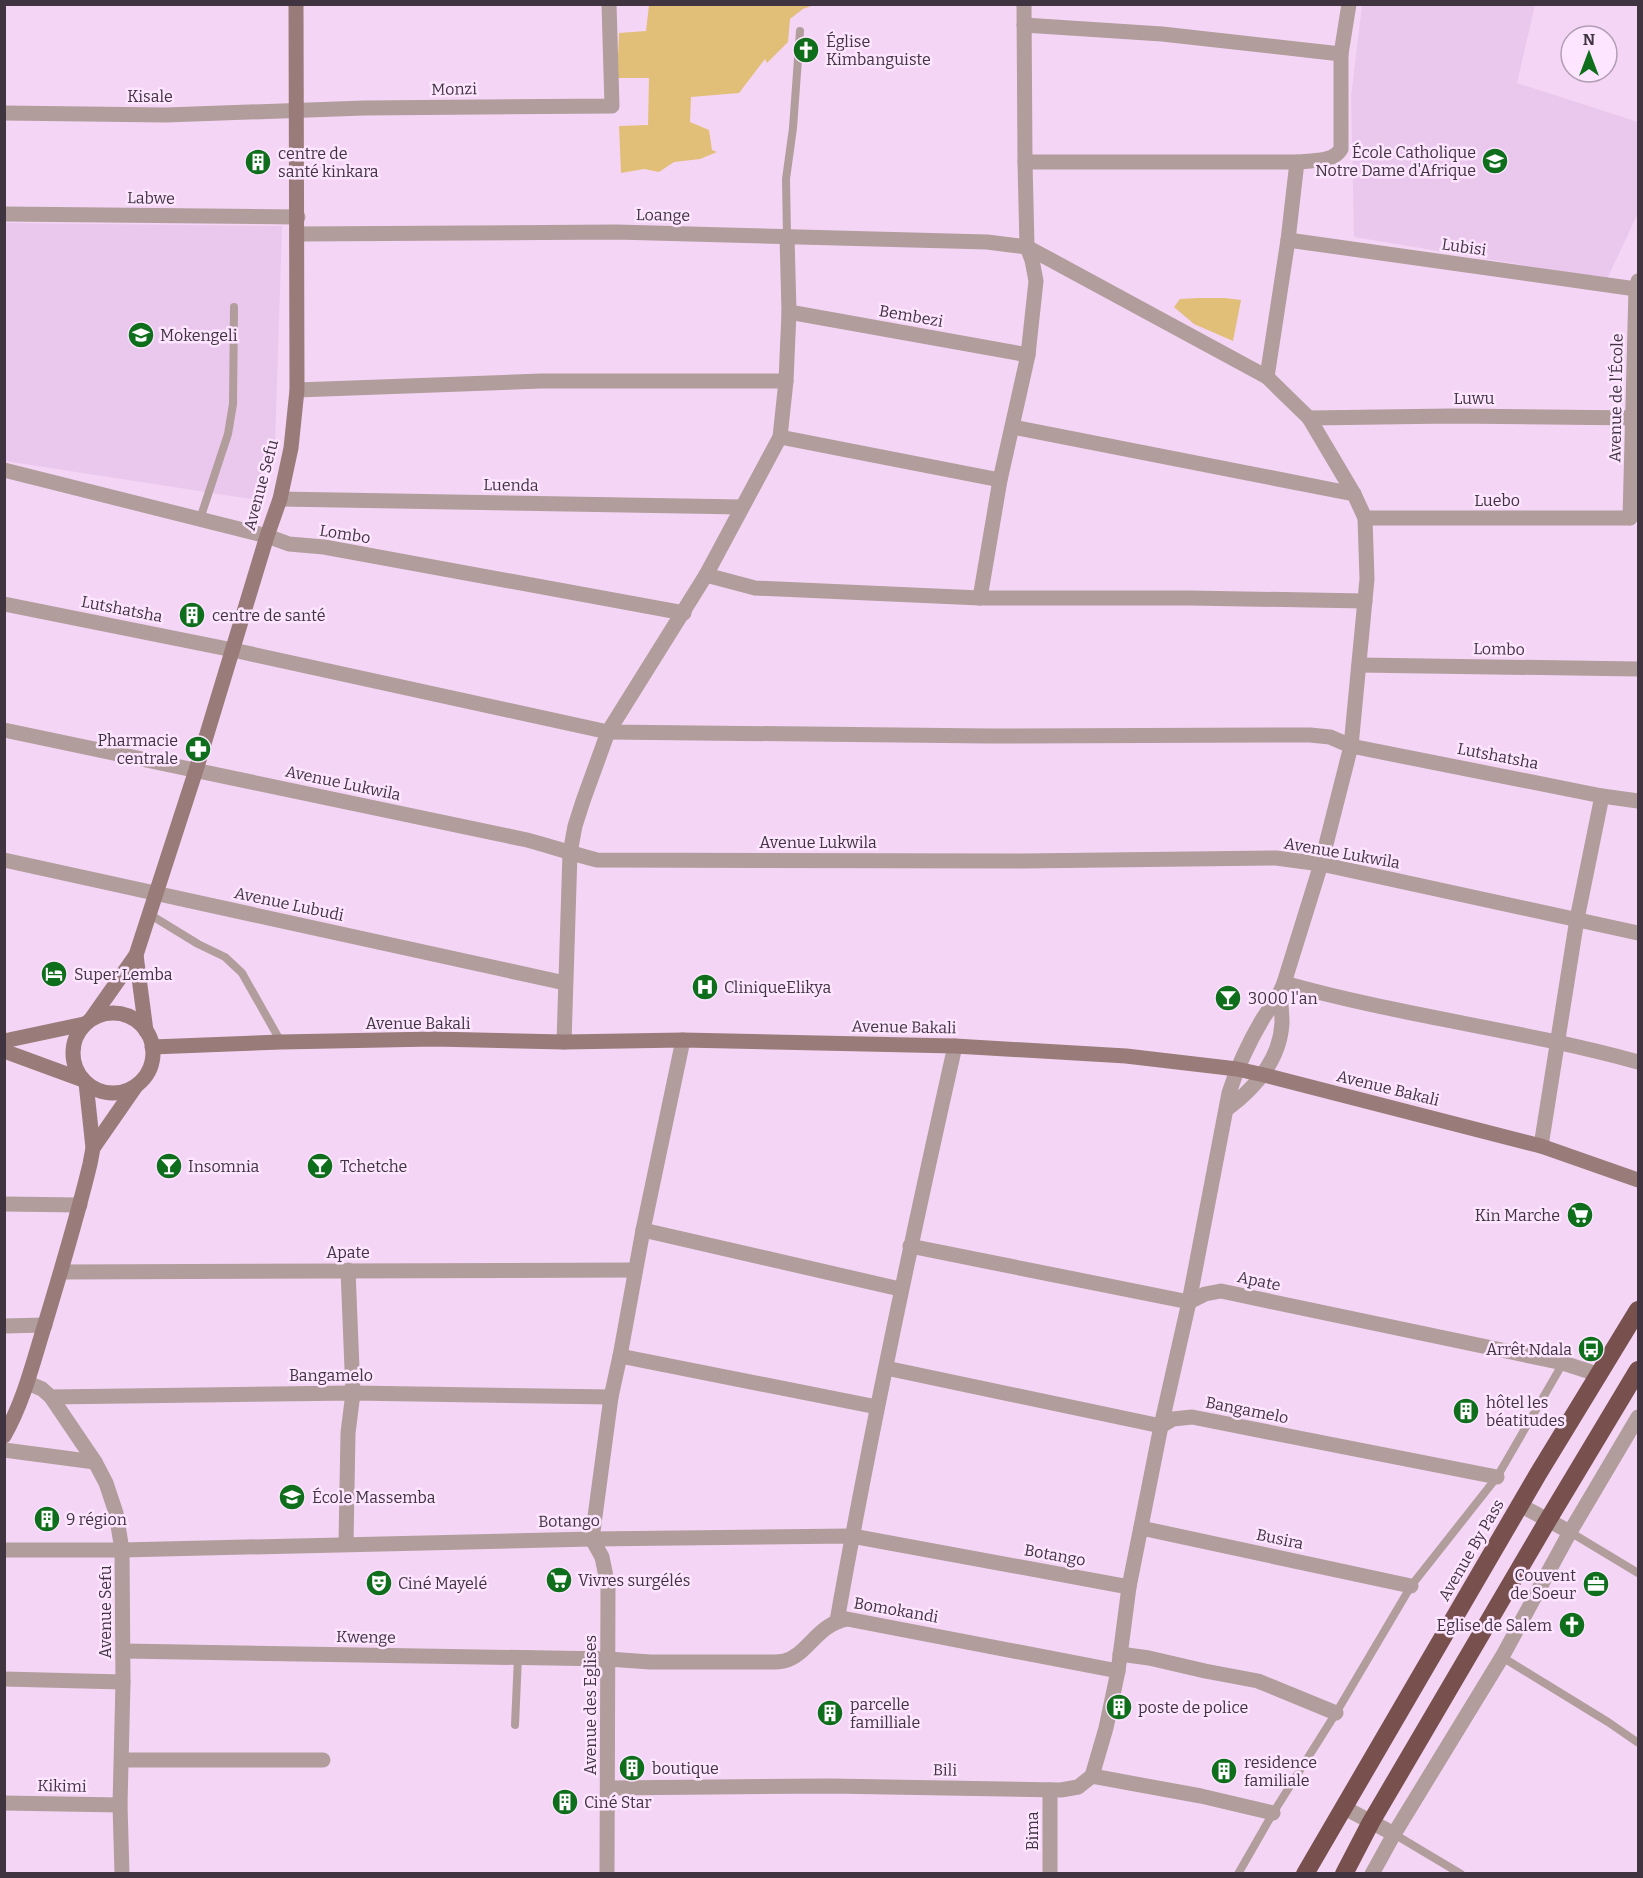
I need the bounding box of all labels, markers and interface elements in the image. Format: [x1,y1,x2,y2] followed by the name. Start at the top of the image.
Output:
[1559,24,1619,84] north arrow
[1583,30,1595,49] text: N
[826,31,931,69] place label: Église Kimbanguiste
[791,35,821,65] church icon: Église Kimbanguiste
[431,79,477,99] street label: Monzi
[127,87,173,106] street label: Kisale
[1315,142,1476,180] place label: École Catholique Notre Dame d'Afrique
[278,144,379,181] place label: centre de santé kinkara
[1480,146,1510,176] school or university icon: École Catholique Notre Dame d'Afrique
[243,147,273,177] building icon: centre de santé kinkara
[127,188,175,208] street label: Labwe
[636,205,690,225] street label: Loange
[1440,234,1488,260] street label: Lubisi
[878,301,945,331] street label: Bembezi
[126,320,156,350] school or university icon: Mokengeli
[160,326,238,345] place label: Mokengeli
[1604,333,1627,463] street label: Avenue de l'École
[1453,389,1495,408] street label: Luwu
[240,437,282,532] street label: Avenue Sefu
[483,475,539,495] street label: Luenda
[1474,491,1520,510] street label: Luebo
[318,521,372,547] street label: Lombo
[80,592,165,626] street label: Lutshatsha
[177,600,207,630] building icon: centre de santé
[212,606,326,625] place label: centre de santé
[1473,639,1525,659] street label: Lombo
[98,731,178,768] place label: Pharmacie centrale
[183,734,213,764] pharmacy icon: Pharmacie centrale
[1456,739,1541,773] street label: Lutshatsha
[284,762,403,805] street label: Avenue Lukwila
[759,833,877,852] street label: Avenue Lukwila
[1283,833,1402,873] street label: Avenue Lukwila
[233,883,346,925] street label: Avenue Lubudi
[39,959,69,989] hotel icon: Super Lemba
[74,965,173,984] place label: Super Lemba
[690,972,720,1002] hospital icon: CliniqueElikya
[724,978,831,997] place label: CliniqueElikya
[1213,983,1243,1013] bar icon: 3000 l'an
[1248,989,1318,1008] place label: 3000 l'an
[366,1014,471,1033] street label: Avenue Bakali
[851,1017,957,1037] street label: Avenue Bakali
[1335,1066,1441,1110] street label: Avenue Bakali
[154,1151,184,1181] bar icon: Insomnia
[305,1151,335,1181] bar icon: Tchetche
[188,1157,260,1176] place label: Insomnia
[340,1157,407,1176] place label: Tchetche
[1565,1200,1595,1230] supermarket icon: Kin Marche
[1475,1206,1560,1225] place label: Kin Marche
[326,1243,370,1262] street label: Apate
[1236,1267,1282,1295] street label: Apate
[1576,1334,1606,1364] bus stop icon: Arrêt Ndala
[1486,1340,1572,1359] place label: Arrêt Ndala
[289,1366,373,1385] street label: Bangamelo
[1204,1393,1290,1427] street label: Bangamelo
[1486,1393,1565,1430] place label: hôtel les béatitudes
[1451,1396,1481,1426] building icon: hôtel les béatitudes
[277,1482,307,1512] school or university icon: École Massemba
[312,1487,436,1507] place label: École Massemba
[1434,1496,1508,1604] street label: Avenue By Pass
[32,1504,62,1534] building icon: 9 région
[66,1510,127,1529] place label: 9 région
[538,1511,600,1531] street label: Botango
[1255,1525,1306,1553] street label: Busira
[1023,1540,1087,1570] street label: Botango
[96,1565,115,1659] street label: Avenue Sefu
[544,1565,574,1595] supermarket icon: Vivres surgélés
[1510,1566,1576,1603] place label: Couvent de Soeur
[364,1568,394,1598] theatre icon: Ciné Mayelé
[1581,1569,1611,1599] office icon: Couvent de Soeur
[578,1571,690,1590] place label: Vivres surgélés
[398,1574,487,1593] place label: Ciné Mayelé
[852,1593,940,1627] street label: Bomokandi
[1557,1610,1587,1640] church icon: Eglise de Salem
[1437,1616,1552,1635] place label: Eglise de Salem
[336,1627,396,1647] street label: Kwenge
[581,1635,600,1775] street label: Avenue des Eglises
[1104,1692,1134,1722] building icon: poste de police
[850,1695,920,1732] place label: parcelle familliale
[815,1698,845,1728] building icon: parcelle familliale
[1138,1698,1248,1717] place label: poste de police
[617,1753,647,1783] building icon: boutique
[1244,1753,1317,1790] place label: residence familiale
[1209,1756,1239,1786] building icon: residence familiale
[652,1759,719,1778] place label: boutique
[933,1760,957,1780] street label: Bili
[37,1776,87,1796] street label: Kikimi
[550,1787,580,1817] building icon: Ciné Star
[584,1793,652,1812] place label: Ciné Star
[1023,1811,1042,1850] street label: Bima

